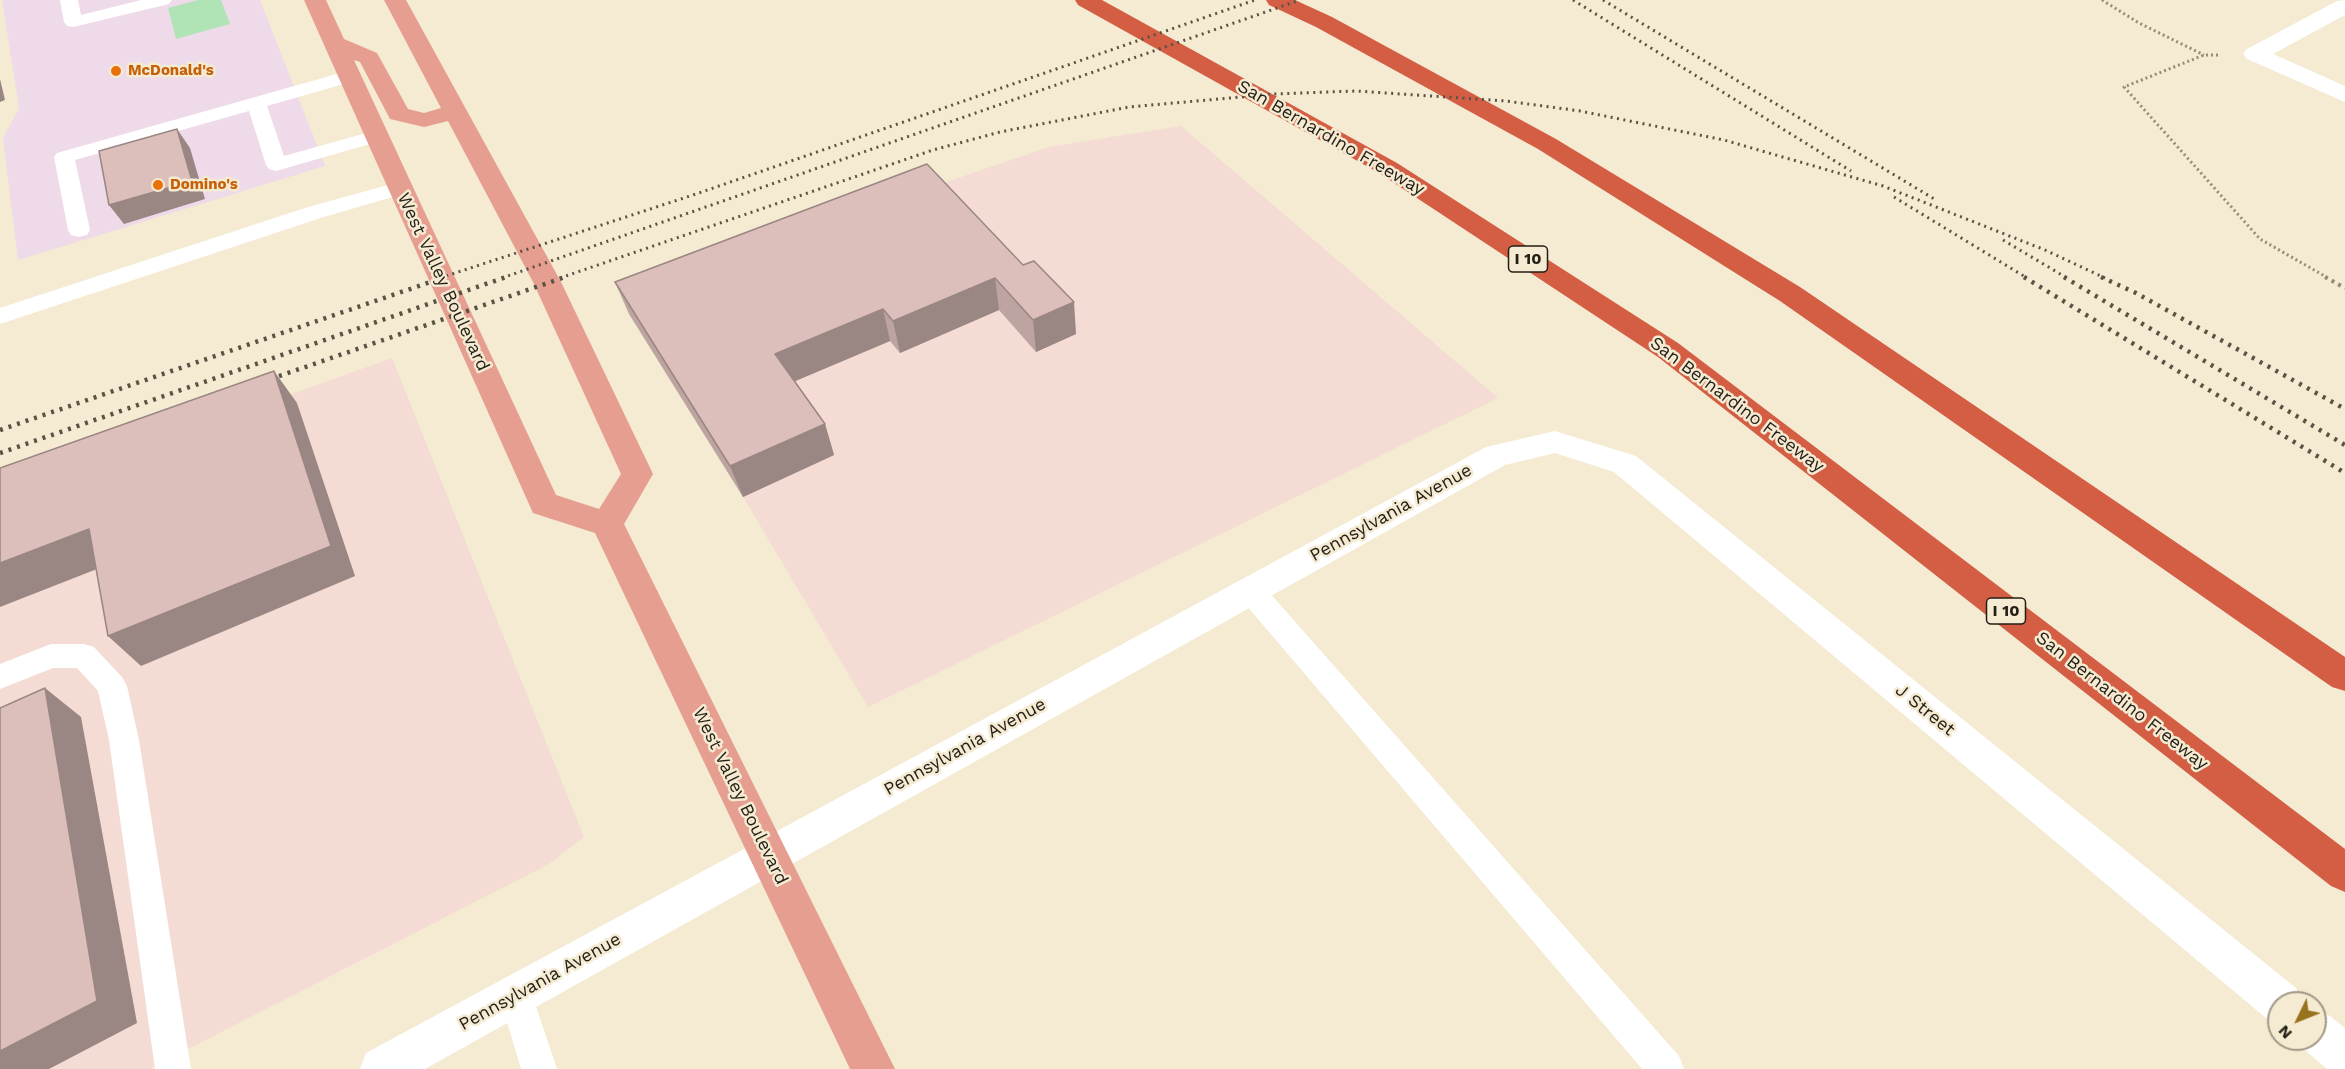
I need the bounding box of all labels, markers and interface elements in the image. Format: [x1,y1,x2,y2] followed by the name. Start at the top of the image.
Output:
[128,62,214,80] place label: McDonald's
[109,64,123,78] marker: McDonald's
[1234,76,1428,200] street label: San Bernardino Freeway
[170,176,238,194] place label: Domino's
[151,178,165,192] marker: Domino's
[392,189,494,375] street label: West Valley Boulevard
[1508,246,1547,272] road number: I 10
[1646,332,1828,478] street label: San Bernardino Freeway
[1306,459,1476,567] street label: Pennsylvania Avenue
[1986,598,2026,624] road number: I 10
[2032,627,2212,775] street label: San Bernardino Freeway
[1891,679,1959,741] street label: J Street
[880,693,1050,801] street label: Pennsylvania Avenue
[688,704,792,888] street label: West Valley Boulevard
[455,928,625,1036] street label: Pennsylvania Avenue
[2267,991,2327,1051] north arrow
[2274,1021,2296,1043] text: N

